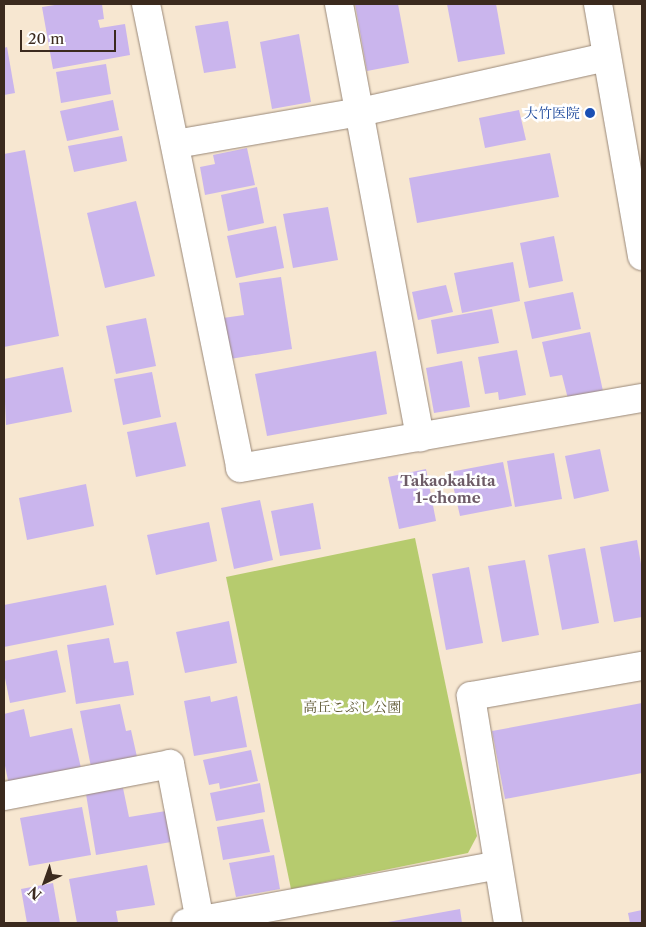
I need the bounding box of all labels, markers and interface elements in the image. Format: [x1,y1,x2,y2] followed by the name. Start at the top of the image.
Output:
[22,20,119,52] scale bar
[28,29,64,48] text: 20 m
[524,105,580,121] place label: 大竹医院
[584,107,596,119] marker: 大竹医院
[400,471,496,506] district label: Takaokakita 1-chome
[303,699,401,715] park label: 高丘こぶし公園
[20,857,70,907] north arrow
[24,882,46,904] text: N

